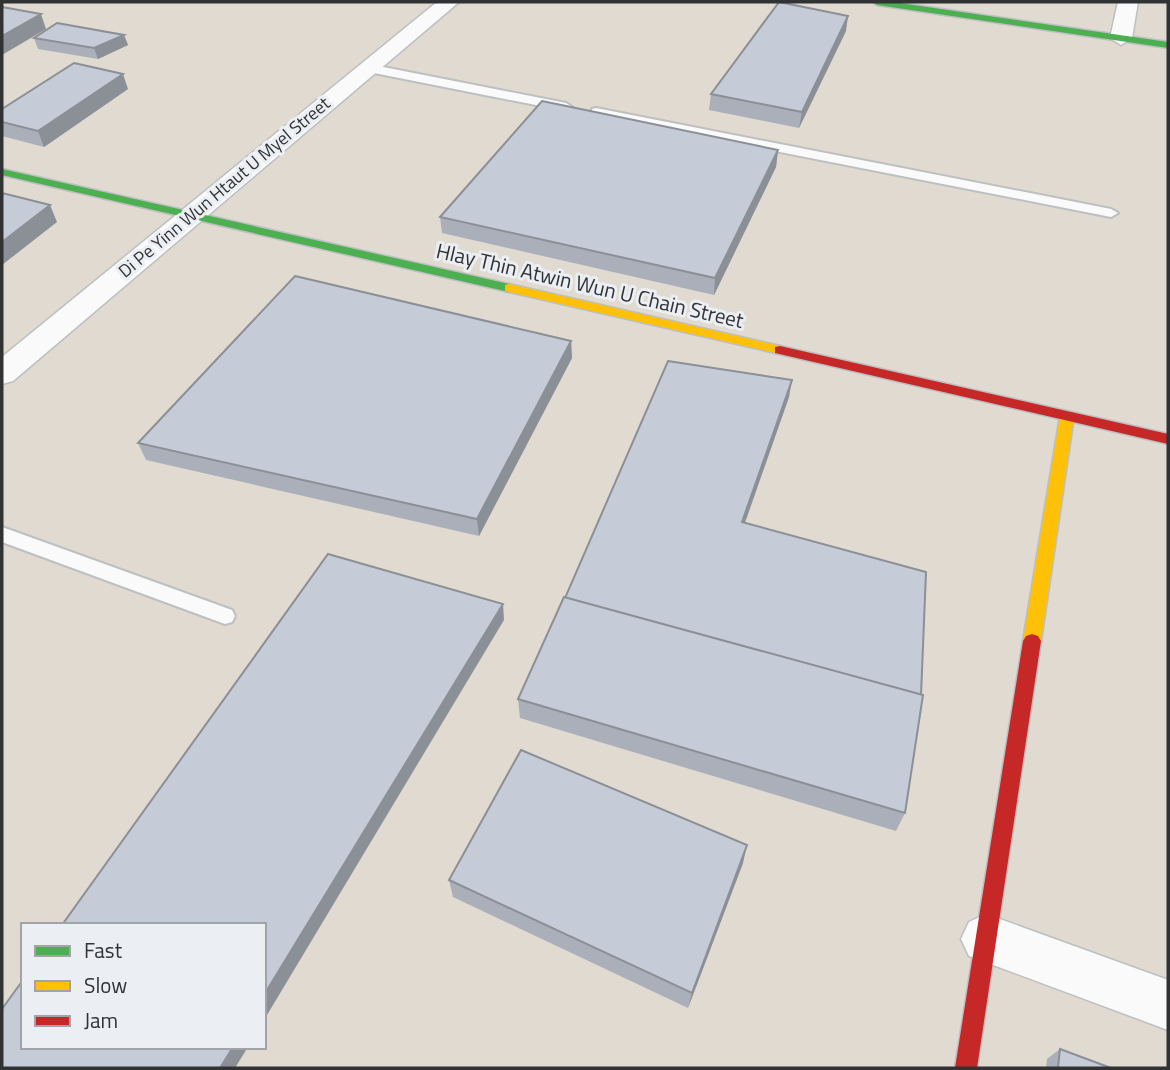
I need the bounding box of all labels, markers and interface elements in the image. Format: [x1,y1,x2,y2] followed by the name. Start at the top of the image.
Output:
[112,90,336,284] street label: Di Pe Yinn Wun Htaut U Myel Street
[433,234,747,336] street label: Hlay Thin Atwin Wun U Chain Street
[21,923,266,1049] legend
[84,934,123,966] text: Fast
[84,969,127,1001] text: Slow
[84,1004,118,1036] text: Jam

